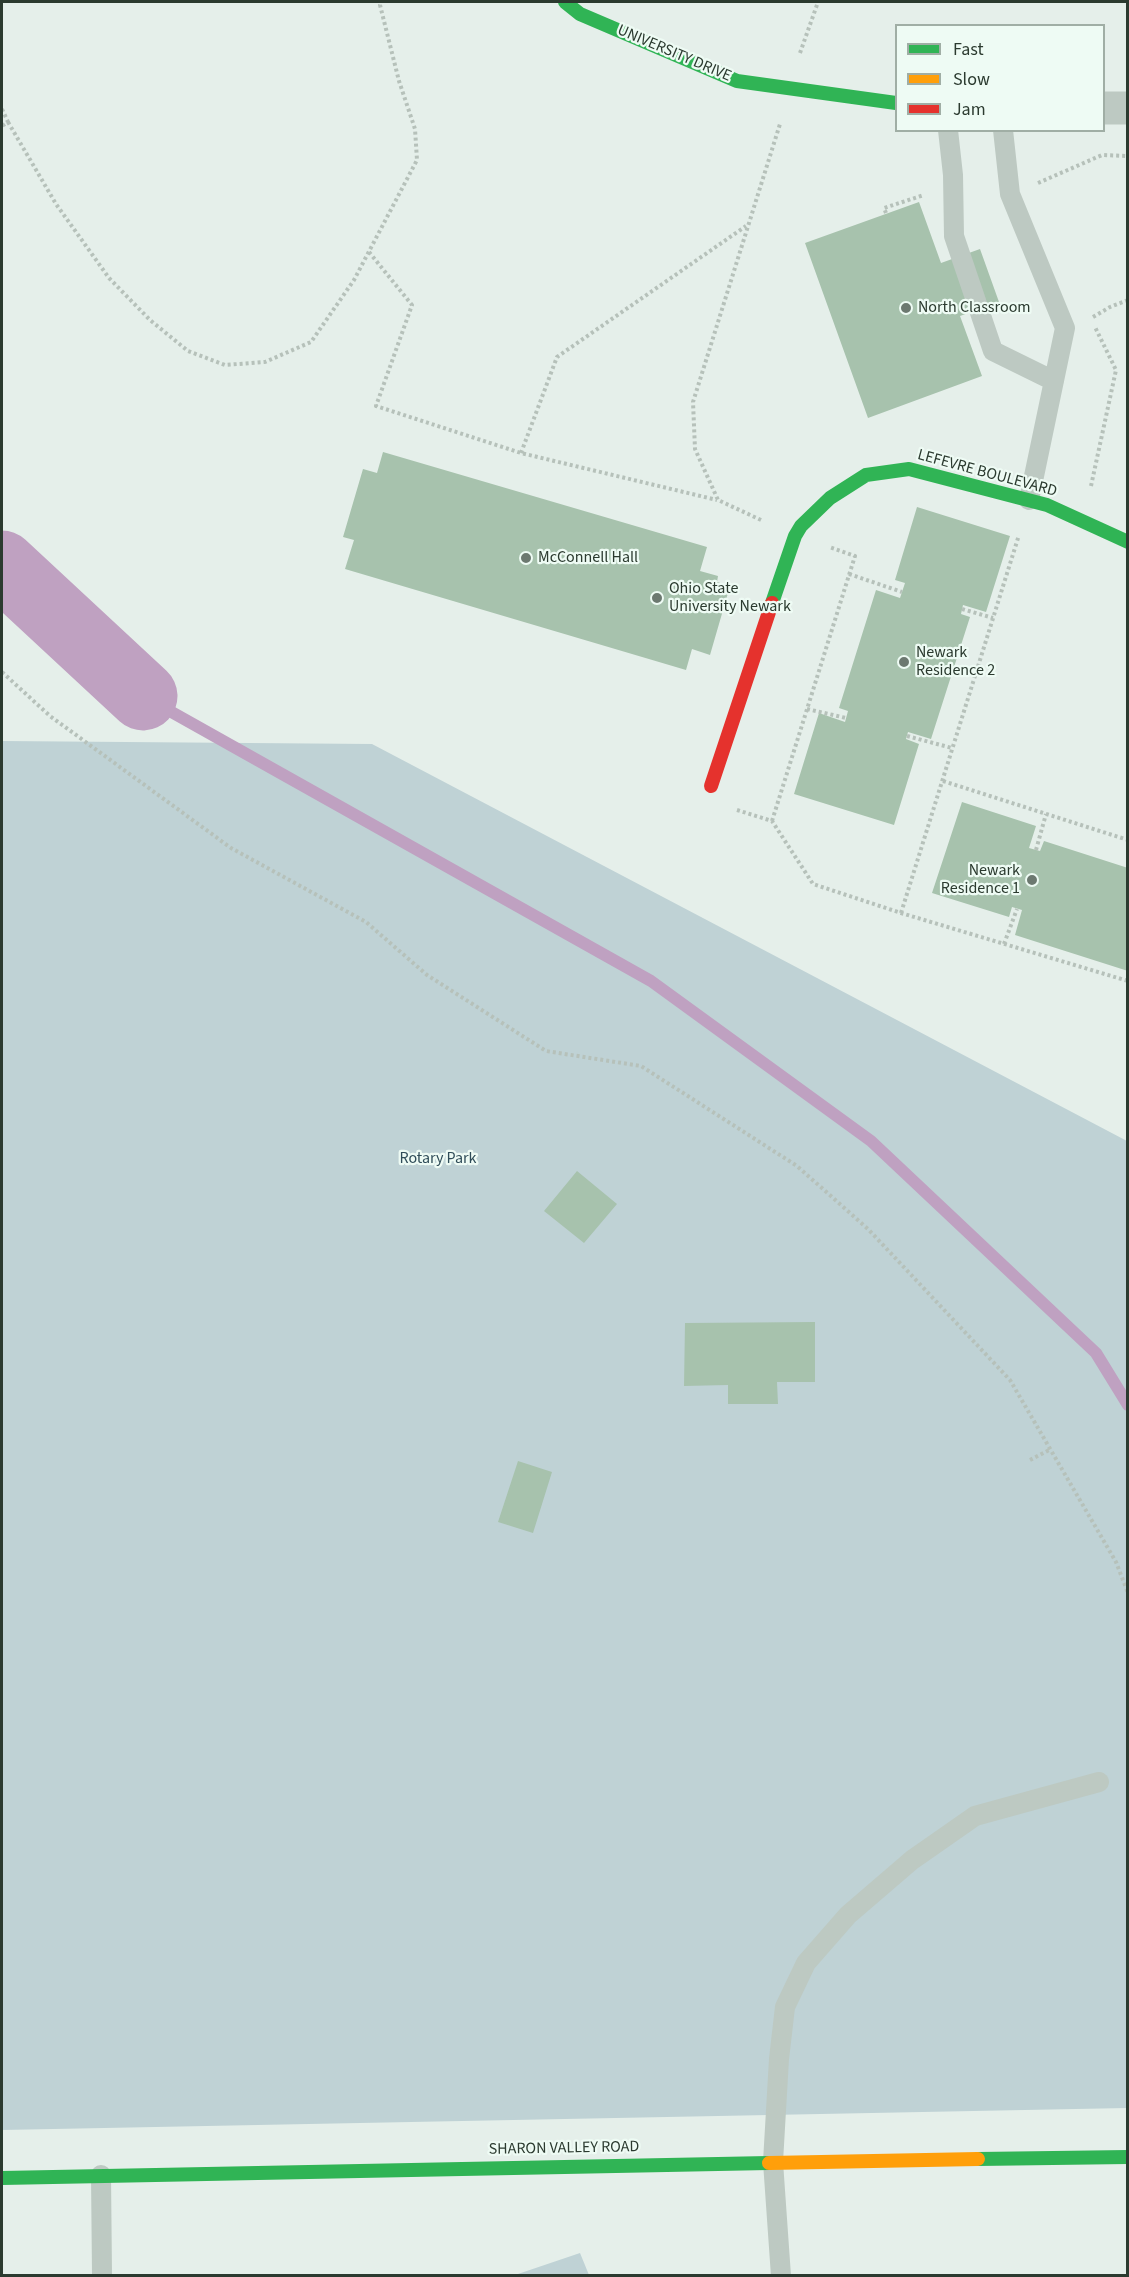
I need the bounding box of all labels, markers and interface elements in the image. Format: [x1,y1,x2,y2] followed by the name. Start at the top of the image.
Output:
[614,21,734,87] street label: UNIVERSITY DRIVE
[895,24,1105,132] legend
[953,37,984,62] text: Fast
[953,67,990,92] text: Slow
[953,97,986,122] text: Jam
[918,298,1031,318] place label: North Classroom
[899,301,913,315] marker: North Classroom
[915,446,1059,502] street label: LEFEVRE BOULEVARD
[538,548,638,568] place label: McConnell Hall
[519,551,533,565] marker: McConnell Hall
[669,579,791,617] place label: Ohio State University Newark
[650,591,664,605] marker: Ohio State University Newark
[916,643,995,681] place label: Newark Residence 2
[897,655,911,669] marker: Newark Residence 2
[941,861,1020,899] place label: Newark Residence 1
[1025,873,1039,887] marker: Newark Residence 1
[399,1149,477,1169] park label: Rotary Park
[489,2138,639,2160] street label: SHARON VALLEY ROAD

